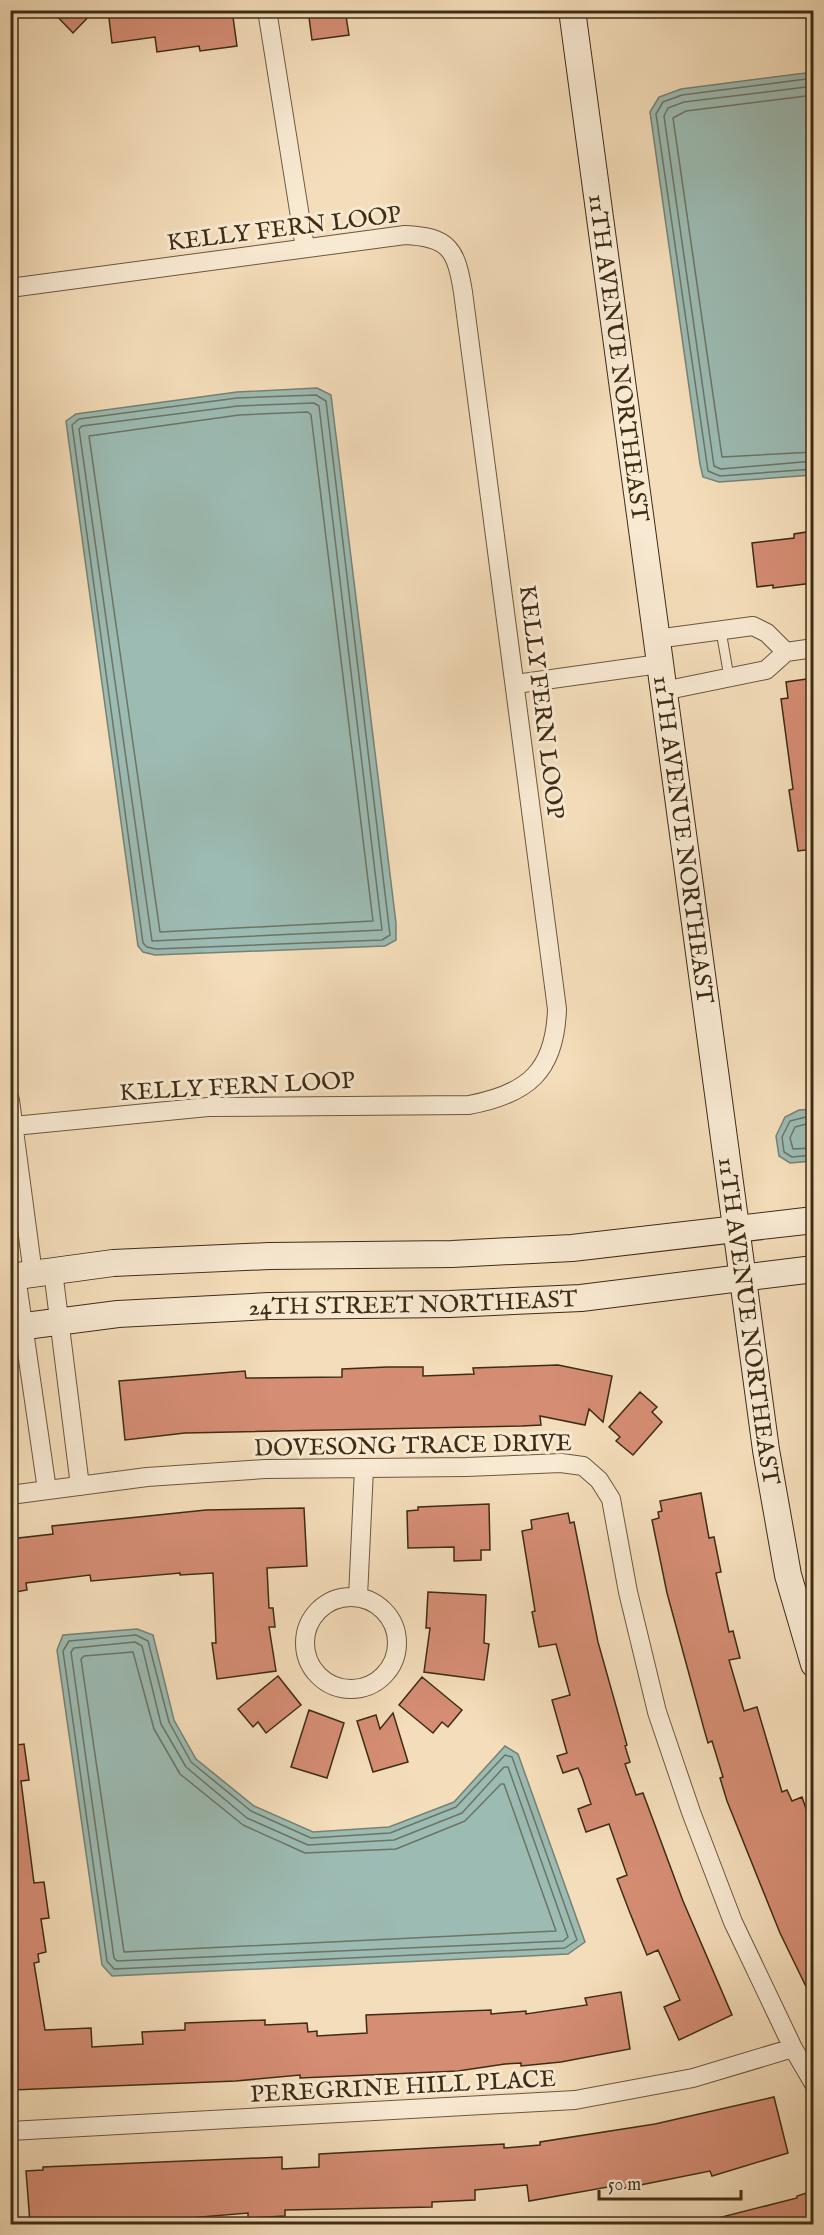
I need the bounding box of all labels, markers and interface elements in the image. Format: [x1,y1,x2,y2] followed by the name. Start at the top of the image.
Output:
[580,192,655,524] street label: 11TH AVENUE NORTHEAST
[165,200,403,259] street label: KELLY FERN LOOP
[511,583,570,821] street label: KELLY FERN LOOP
[645,674,720,1006] street label: 11TH AVENUE NORTHEAST
[119,1066,356,1109] street label: KELLY FERN LOOP
[710,1156,786,1488] street label: 11TH AVENUE NORTHEAST
[248,1284,579,1324] street label: 24TH STREET NORTHEAST
[254,1428,572,1465] street label: DOVESONG TRACE DRIVE
[249,2064,557,2111] street label: PEREGRINE HILL PLACE
[599,2163,742,2201] scale bar
[608,2174,641,2197] text: 50 m

